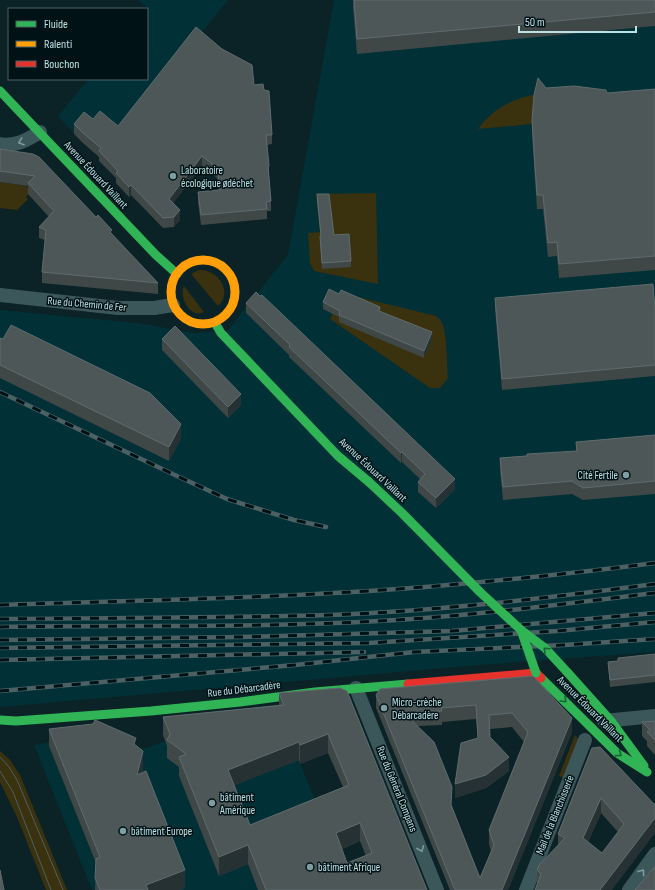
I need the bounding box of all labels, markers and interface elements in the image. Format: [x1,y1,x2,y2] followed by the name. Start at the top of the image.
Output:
[8,8,148,80] legend
[519,8,636,34] scale bar
[525,15,545,30] text: 50 m
[44,17,68,32] text: Fluide
[44,37,72,52] text: Ralenti
[44,57,79,72] text: Bouchon
[17,137,24,146] one-way arrow
[61,138,131,212] street label: Avenue Édouard Vaillant
[181,164,254,190] place label: Laboratoire écologique ødéchet
[168,171,178,181] marker: Laboratoire écologique ødéchet
[47,294,127,314] street label: Rue du Chemin de Fer
[336,435,410,505] street label: Avenue Édouard Vaillant
[578,469,618,482] place label: Cité Fertile
[621,470,631,480] marker: Cité Fertile
[543,647,551,655] one-way arrow
[554,673,626,745] street label: Avenue Édouard Vaillant
[207,678,281,700] street label: Rue du Débarcadère
[559,695,567,703] one-way arrow
[392,696,442,722] place label: Micro-crèche Débarcadère
[379,703,389,713] marker: Micro-crèche Débarcadère
[374,744,420,834] street label: Rue du Général Compans
[615,749,622,756] one-way arrow
[533,774,577,856] street label: Mail de la Blanchisserie
[219,791,255,817] place label: bâtiment Amérique
[207,798,217,808] marker: bâtiment Amérique
[131,825,192,838] place label: bâtiment Europe
[118,826,128,836] marker: bâtiment Europe
[416,845,424,852] one-way arrow
[318,861,380,874] place label: bâtiment Afrique
[305,862,315,872] marker: bâtiment Afrique
[637,870,644,877] one-way arrow

